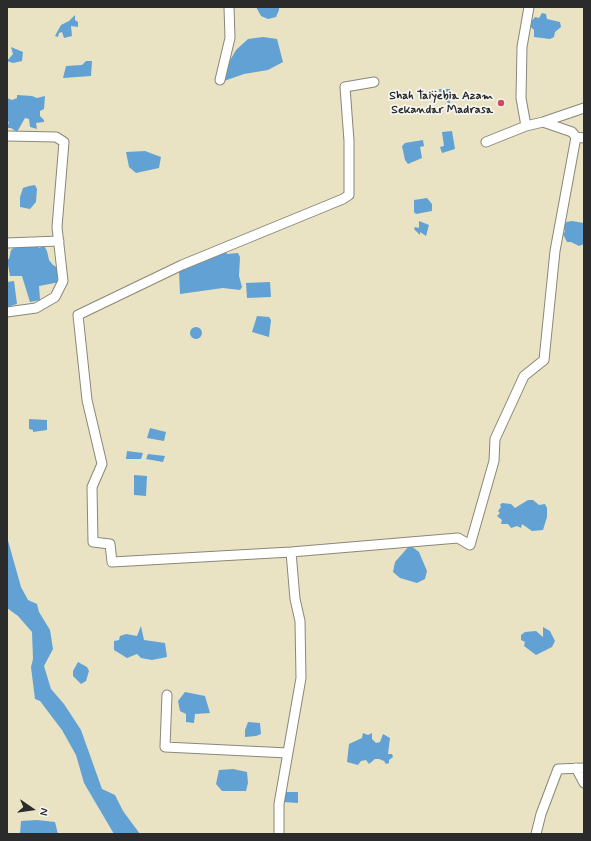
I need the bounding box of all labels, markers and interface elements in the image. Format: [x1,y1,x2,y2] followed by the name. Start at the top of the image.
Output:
[389,89,493,117] place label: Shah Taiÿebia Azam Sekandar Madrasa
[496,98,506,108] marker: Shah Taiÿebia Azam Sekandar Madrasa
[12,789,52,829] north arrow
[36,807,51,817] text: N

